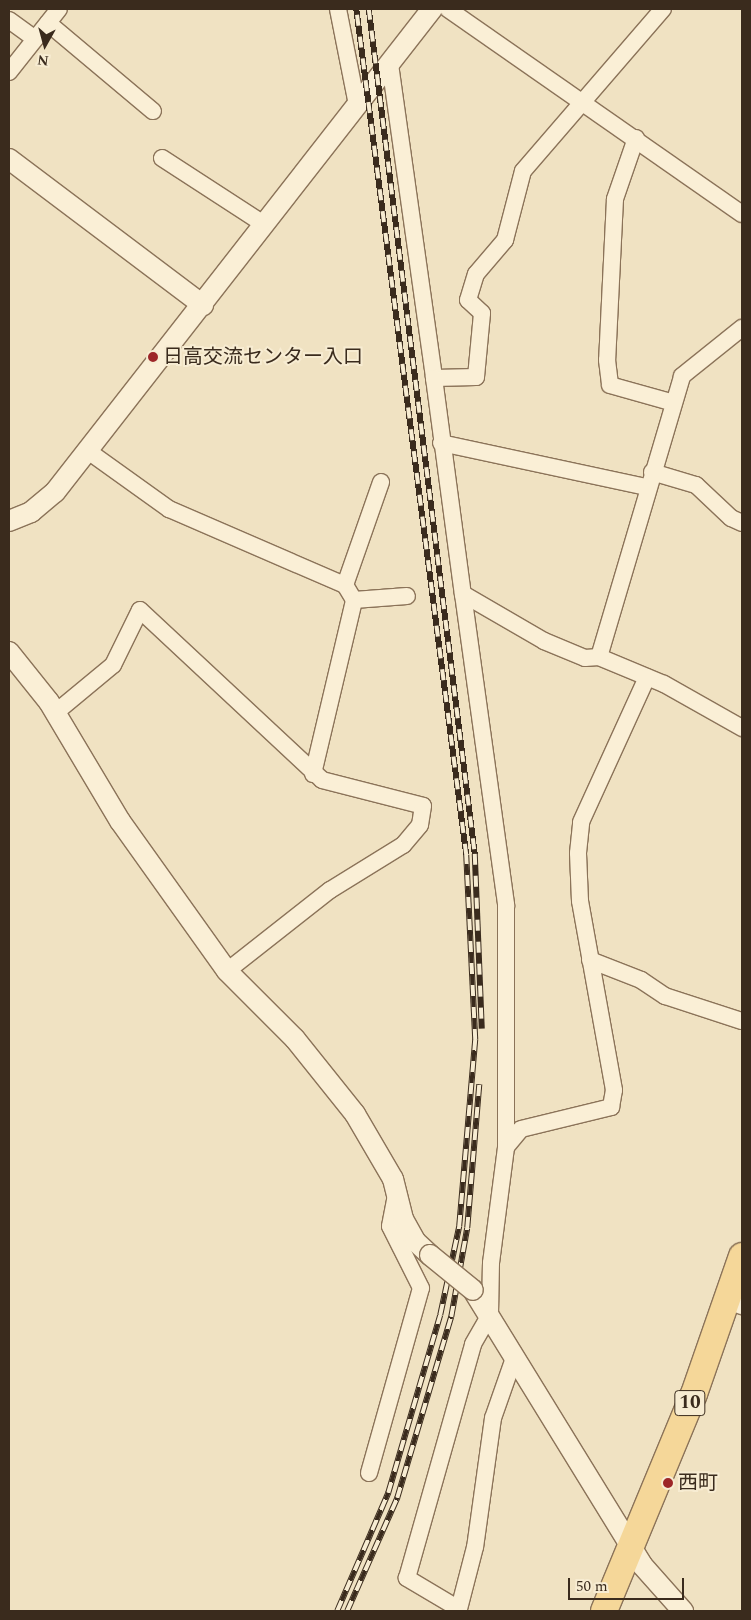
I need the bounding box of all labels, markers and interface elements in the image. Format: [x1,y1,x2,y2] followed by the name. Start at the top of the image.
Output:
[20,20,70,70] north arrow
[36,49,50,72] text: N
[163,345,363,369] place label: 日高交流センター入口
[147,351,159,363] marker: 日高交流センター入口
[674,1386,706,1420] road number: 10
[678,1471,718,1495] place label: 西町
[662,1477,674,1489] marker: 西町
[571,1568,687,1600] scale bar
[576,1575,608,1598] text: 50 m

